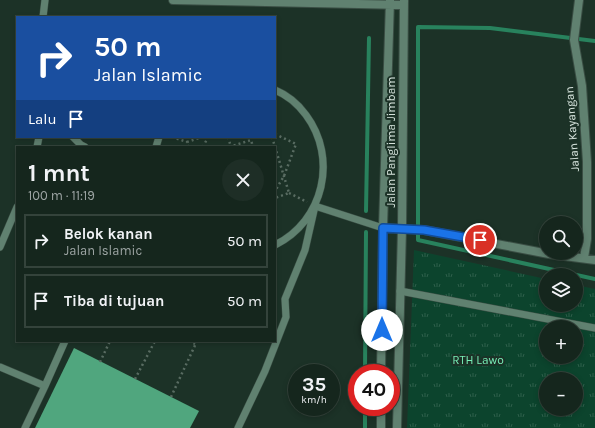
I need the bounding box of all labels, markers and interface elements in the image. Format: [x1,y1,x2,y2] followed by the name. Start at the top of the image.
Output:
[94,30,162,63] text: 50 m
[28,32,80,84] icon: right
[94,64,202,86] text: Jalan Islamic
[384,77,398,207] street label: Jalan Panglima Jimbam
[562,86,582,172] street label: Jalan Kayangan
[65,108,87,130] icon: arrive
[28,110,57,128] text: Lalu
[28,159,90,187] text: 1 mnt
[222,159,264,201] button: close
[28,188,95,203] text: 100 m · 11:19
[539,216,583,416] map controls
[539,216,583,260] button: search
[463,223,497,257] pin
[64,225,153,243] text: Belok kanan
[469,229,491,251] icon: arrive
[30,230,52,252] icon: right
[227,232,262,250] text: 50 m
[64,243,142,258] text: Jalan Islamic
[539,268,583,312] button: layers
[30,290,52,312] icon: arrive
[64,292,164,310] text: Tiba di tujuan
[227,292,262,310] text: 50 m
[361,309,403,351] position arrow
[539,320,583,364] button: +
[452,353,504,367] park label: RTH Lawo
[348,364,400,416] speed limit sign: 40
[539,372,583,416] button: −
[302,373,326,396] text: 35
[301,394,327,406] text: km/h

